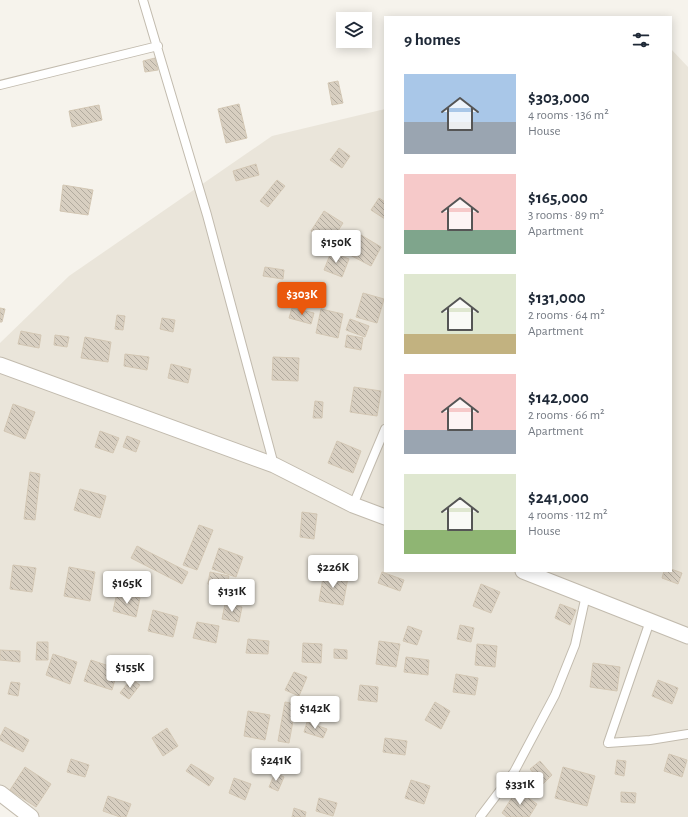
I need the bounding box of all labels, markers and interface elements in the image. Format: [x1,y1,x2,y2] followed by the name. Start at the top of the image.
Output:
[336,12,372,48] map controls
[336,12,372,48] button: layers
[630,29,652,51] icon: filters
[404,31,460,48] text: 9 homes
[528,89,590,106] text: $303,000
[436,90,484,138] icon: home
[528,109,609,122] text: 4 rooms · 136 m²
[528,125,560,138] text: House
[528,189,588,206] text: $165,000
[436,190,484,238] icon: home
[528,209,604,222] text: 3 rooms · 89 m²
[528,225,583,238] text: Apartment
[308,230,364,264] pin: $150K
[321,236,351,249] text: $150K
[274,282,330,316] pin: $303K
[286,288,318,301] text: $303K
[528,289,586,306] text: $131,000
[436,290,484,338] icon: home
[528,309,605,322] text: 2 rooms · 64 m²
[528,325,583,338] text: Apartment
[528,389,589,406] text: $142,000
[436,390,484,438] icon: home
[528,409,605,422] text: 2 rooms · 66 m²
[528,425,583,438] text: Apartment
[528,489,589,506] text: $241,000
[436,490,484,538] icon: home
[528,509,608,522] text: 4 rooms · 112 m²
[528,525,560,538] text: House
[305,555,361,589] pin: $226K
[317,561,349,574] text: $226K
[99,571,155,605] pin: $165K
[112,577,142,590] text: $165K
[204,579,260,613] pin: $131K
[218,585,246,598] text: $131K
[102,655,158,689] pin: $155K
[115,661,145,674] text: $155K
[287,696,343,730] pin: $142K
[300,702,330,715] text: $142K
[248,748,304,782] pin: $241K
[261,754,291,767] text: $241K
[492,772,548,806] pin: $331K
[505,778,535,791] text: $331K

